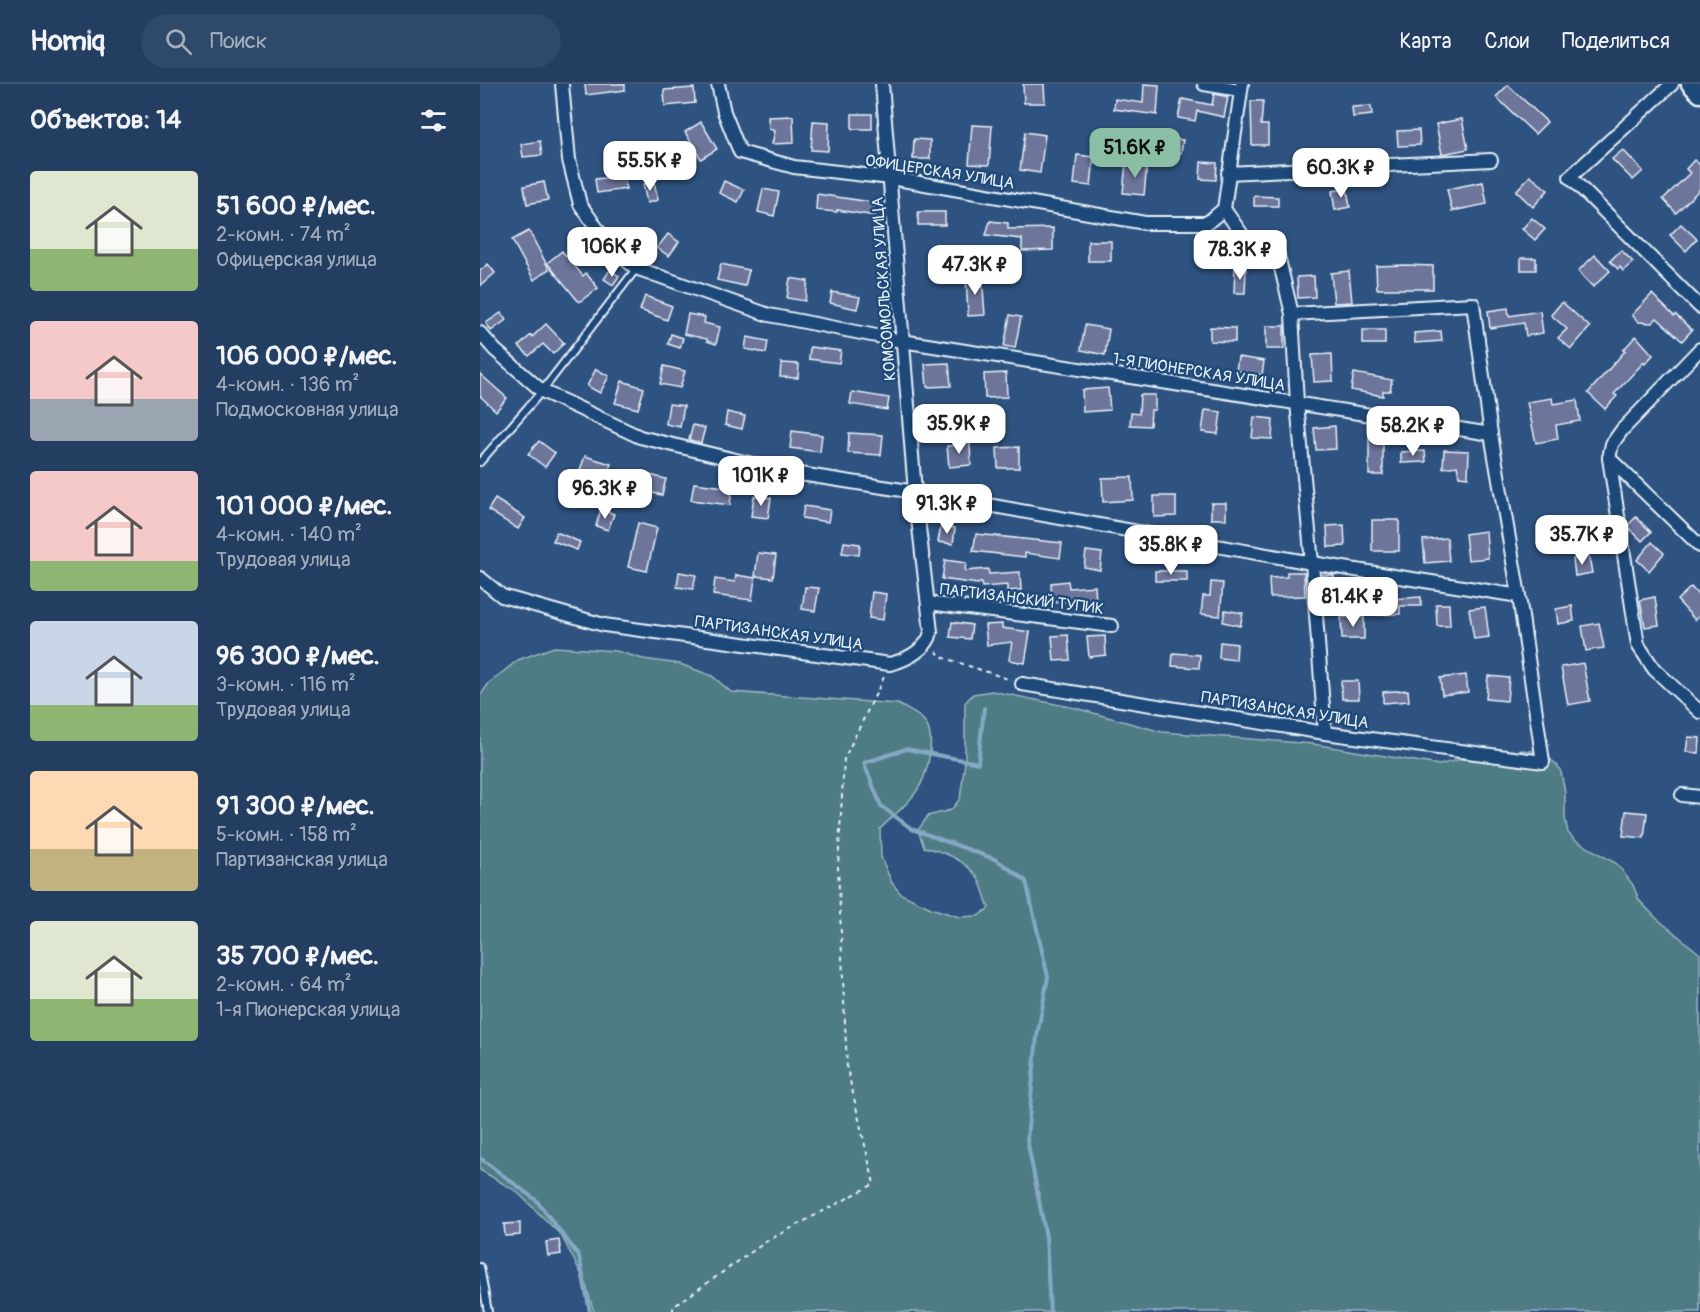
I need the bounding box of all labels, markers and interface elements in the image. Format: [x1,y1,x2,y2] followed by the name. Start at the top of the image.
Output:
[141,14,561,68] search box
[30,24,105,59] text: Homiq
[162,25,195,58] icon: search
[210,27,267,55] text: Поиск
[1399,28,1451,55] text: Карта
[1484,28,1529,55] text: Слои
[1562,28,1670,55] text: Поделиться
[30,104,181,136] text: Объектов: 14
[417,104,450,137] icon: filters
[1080,128,1190,179] pin: 51.6K ₽
[1103,135,1167,160] text: 51.6K ₽
[595,141,705,192] pin: 55.5K ₽
[617,148,683,173] text: 55.5K ₽
[1286,148,1396,199] pin: 60.3K ₽
[864,150,1016,194] street label: ОФИЦЕРСКАЯ УЛИЦА
[1306,155,1376,180] text: 60.3K ₽
[216,190,376,222] text: 51 600 ₽/мес.
[78,195,150,267] icon: home
[868,196,900,382] street label: КОМСОМОЛЬСКАЯ УЛИЦА
[216,222,351,247] text: 2-комн. · 74 m²
[563,227,661,278] pin: 106K ₽
[1185,230,1295,281] pin: 78.3K ₽
[581,234,643,259] text: 106K ₽
[1208,237,1272,262] text: 78.3K ₽
[920,245,1030,296] pin: 47.3K ₽
[216,247,377,272] text: Офицерская улица
[942,252,1008,277] text: 47.3K ₽
[216,340,397,372] text: 106 000 ₽/мес.
[78,345,150,417] icon: home
[1111,348,1286,395] street label: 1-Я ПИОНЕРСКАЯ УЛИЦА
[216,372,359,397] text: 4-комн. · 136 m²
[216,397,399,422] text: Подмосковная улица
[904,404,1014,455] pin: 35.9K ₽
[1358,406,1468,457] pin: 58.2K ₽
[926,411,992,436] text: 35.9K ₽
[1381,413,1445,438] text: 58.2K ₽
[712,456,810,507] pin: 101K ₽
[732,463,790,488] text: 101K ₽
[550,469,660,520] pin: 96.3K ₽
[572,476,638,501] text: 96.3K ₽
[892,484,1002,535] pin: 91.3K ₽
[216,490,392,522] text: 101 000 ₽/мес.
[916,491,978,516] text: 91.3K ₽
[78,495,150,567] icon: home
[1527,515,1637,566] pin: 35.7K ₽
[216,522,362,547] text: 4-комн. · 140 m²
[1549,522,1615,547] text: 35.7K ₽
[1116,525,1226,576] pin: 35.8K ₽
[1139,532,1203,557] text: 35.8K ₽
[216,547,351,572] text: Трудовая улица
[1298,577,1408,628] pin: 81.4K ₽
[939,579,1105,619] street label: ПАРТИЗАНСКИЙ ТУПИК
[1322,584,1384,609] text: 81.4K ₽
[694,611,864,655] street label: ПАРТИЗАНСКАЯ УЛИЦА
[216,640,380,672] text: 96 300 ₽/мес.
[78,645,150,717] icon: home
[216,672,356,697] text: 3-комн. · 116 m²
[1200,687,1370,733] street label: ПАРТИЗАНСКАЯ УЛИЦА
[216,697,351,722] text: Трудовая улица
[216,790,375,822] text: 91 300 ₽/мес.
[78,795,150,867] icon: home
[216,822,357,847] text: 5-комн. · 158 m²
[216,847,388,872] text: Партизанская улица
[216,940,379,972] text: 35 700 ₽/мес.
[78,945,150,1017] icon: home
[216,972,352,997] text: 2-комн. · 64 m²
[216,997,400,1022] text: 1-я Пионерская улица

